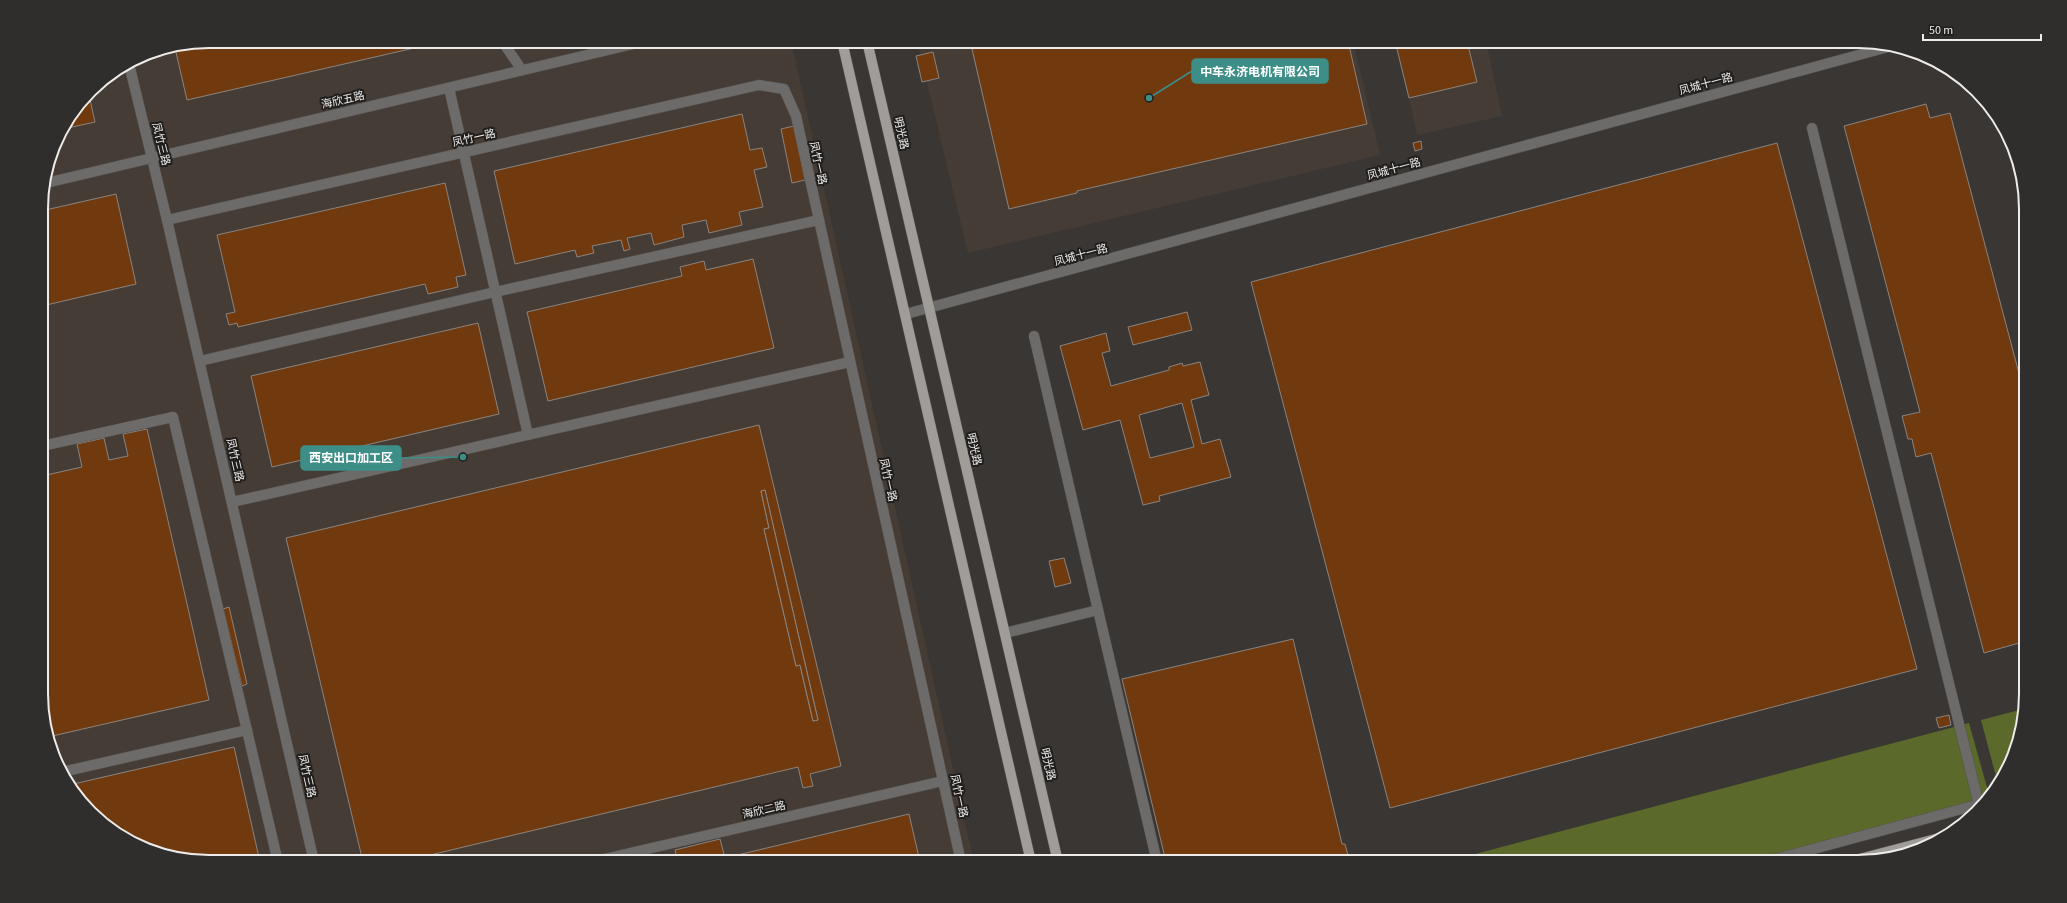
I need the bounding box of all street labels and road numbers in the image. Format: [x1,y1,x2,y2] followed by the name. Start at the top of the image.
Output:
[1677,70,1735,98] street label: 凤城十一路
[320,88,366,112] street label: 海欣五路
[890,115,912,151] street label: 明光路
[148,121,174,167] street label: 凤竹三路
[451,126,497,150] street label: 凤竹一路
[806,140,830,186] street label: 凤竹一路
[1365,155,1423,183] street label: 凤城十一路
[1052,241,1110,269] street label: 凤城十一路
[963,431,985,467] street label: 明光路
[223,437,247,483] street label: 凤竹三路
[876,457,900,503] street label: 凤竹一路
[1037,746,1059,782] street label: 明光路
[295,753,319,799] street label: 凤竹三路
[947,773,971,819] street label: 凤竹一路
[741,798,787,822] street label: 海欣二路

